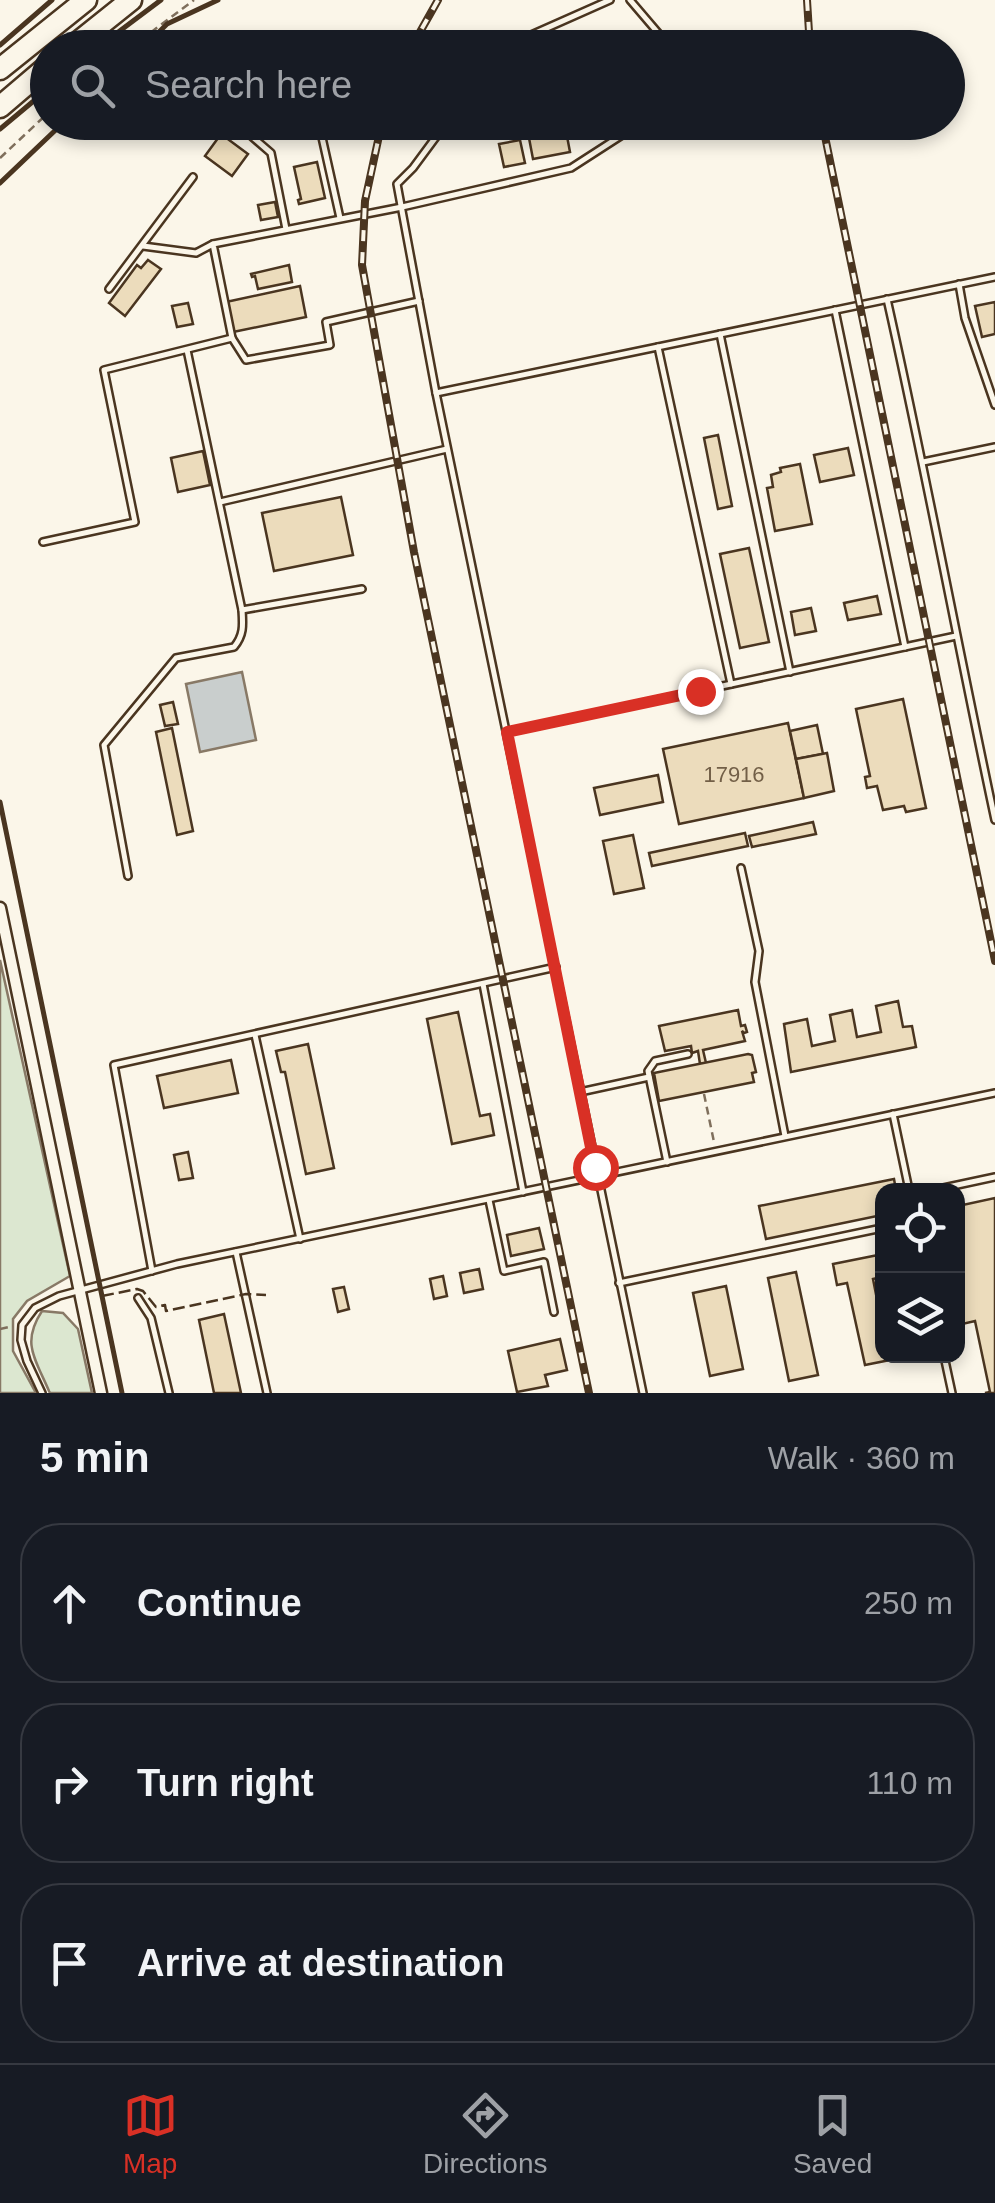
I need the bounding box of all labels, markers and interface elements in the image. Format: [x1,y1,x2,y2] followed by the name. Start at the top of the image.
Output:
[30,30,965,140] search box
[65,58,120,113] icon: search
[145,64,352,106] text: Search here
[678,669,724,715] route end
[703,762,765,787] house number: 17916
[573,1145,619,1191] route start
[875,1183,965,1363] map controls
[875,1183,965,1273] button: locate
[875,1273,965,1363] button: layers
[40,1434,150,1481] text: 5 min
[768,1440,955,1476] text: Walk · 360 m
[42,1576,97,1631] icon: ahead
[137,1582,302,1624] text: Continue
[864,1585,953,1621] text: 250 m
[42,1756,97,1811] icon: right
[137,1762,314,1804] text: Turn right
[866,1765,953,1801] text: 110 m
[42,1936,97,1991] icon: arrive
[137,1942,504,1984] text: Arrive at destination
[123,2088,178,2180] tab: Map
[423,2088,548,2180] tab: Directions
[793,2088,872,2180] tab: Saved

